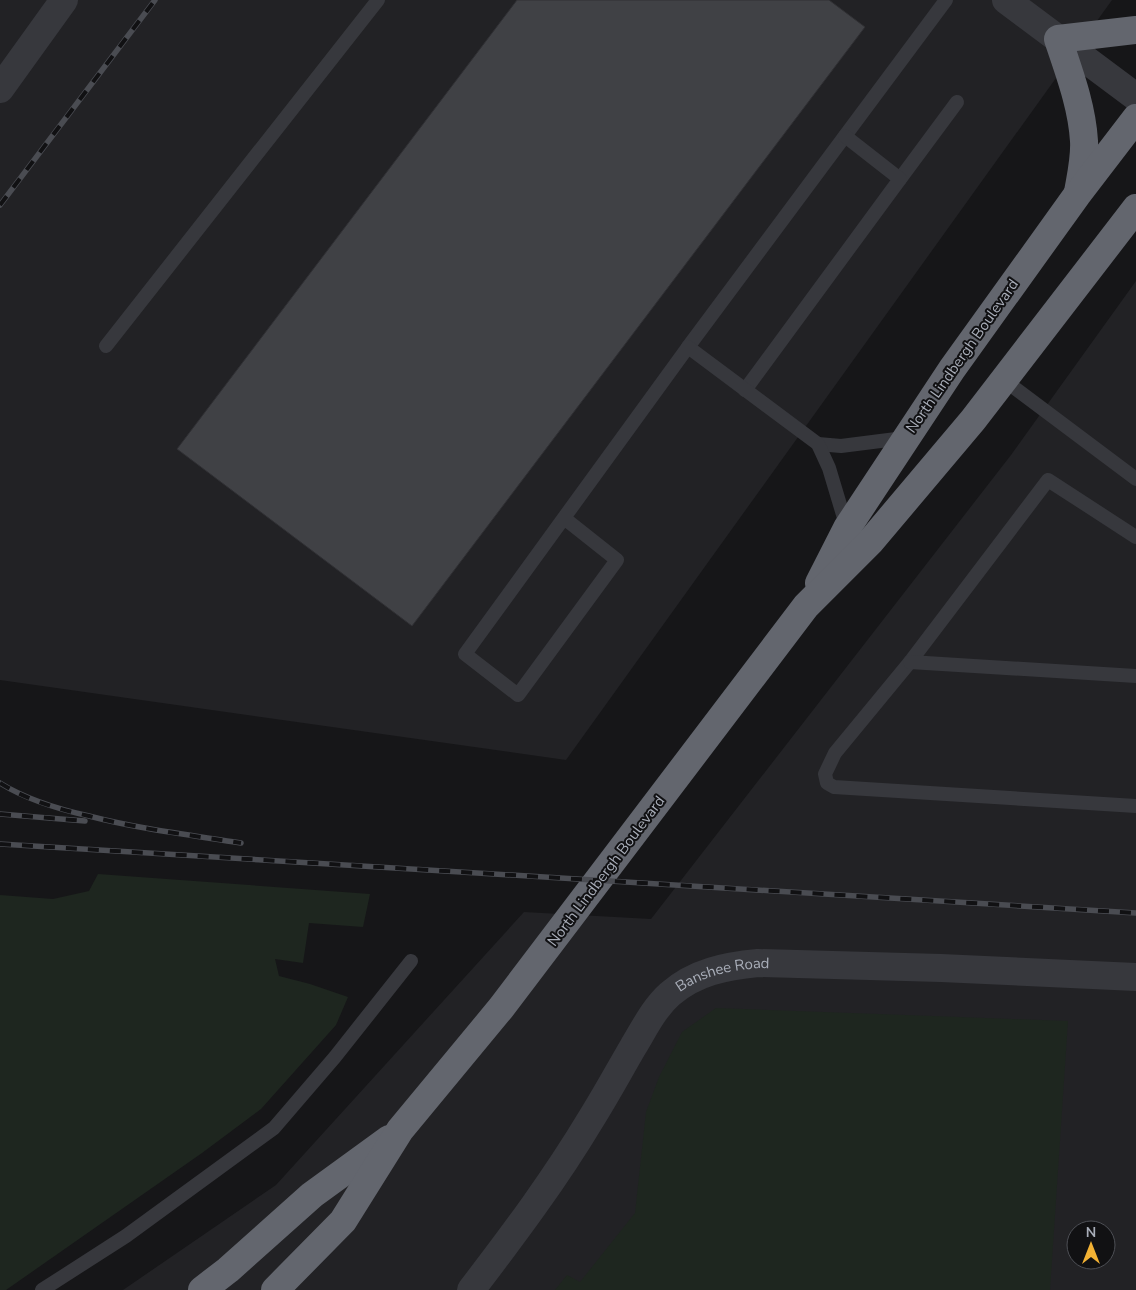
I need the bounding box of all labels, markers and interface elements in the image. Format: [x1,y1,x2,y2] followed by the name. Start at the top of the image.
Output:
[901,275,1023,437] street label: North Lindbergh Boulevard
[543,792,669,950] street label: North Lindbergh Boulevard
[672,953,770,996] street label: Banshee Road
[1066,1220,1116,1270] north arrow
[1086,1223,1096,1242] text: N

